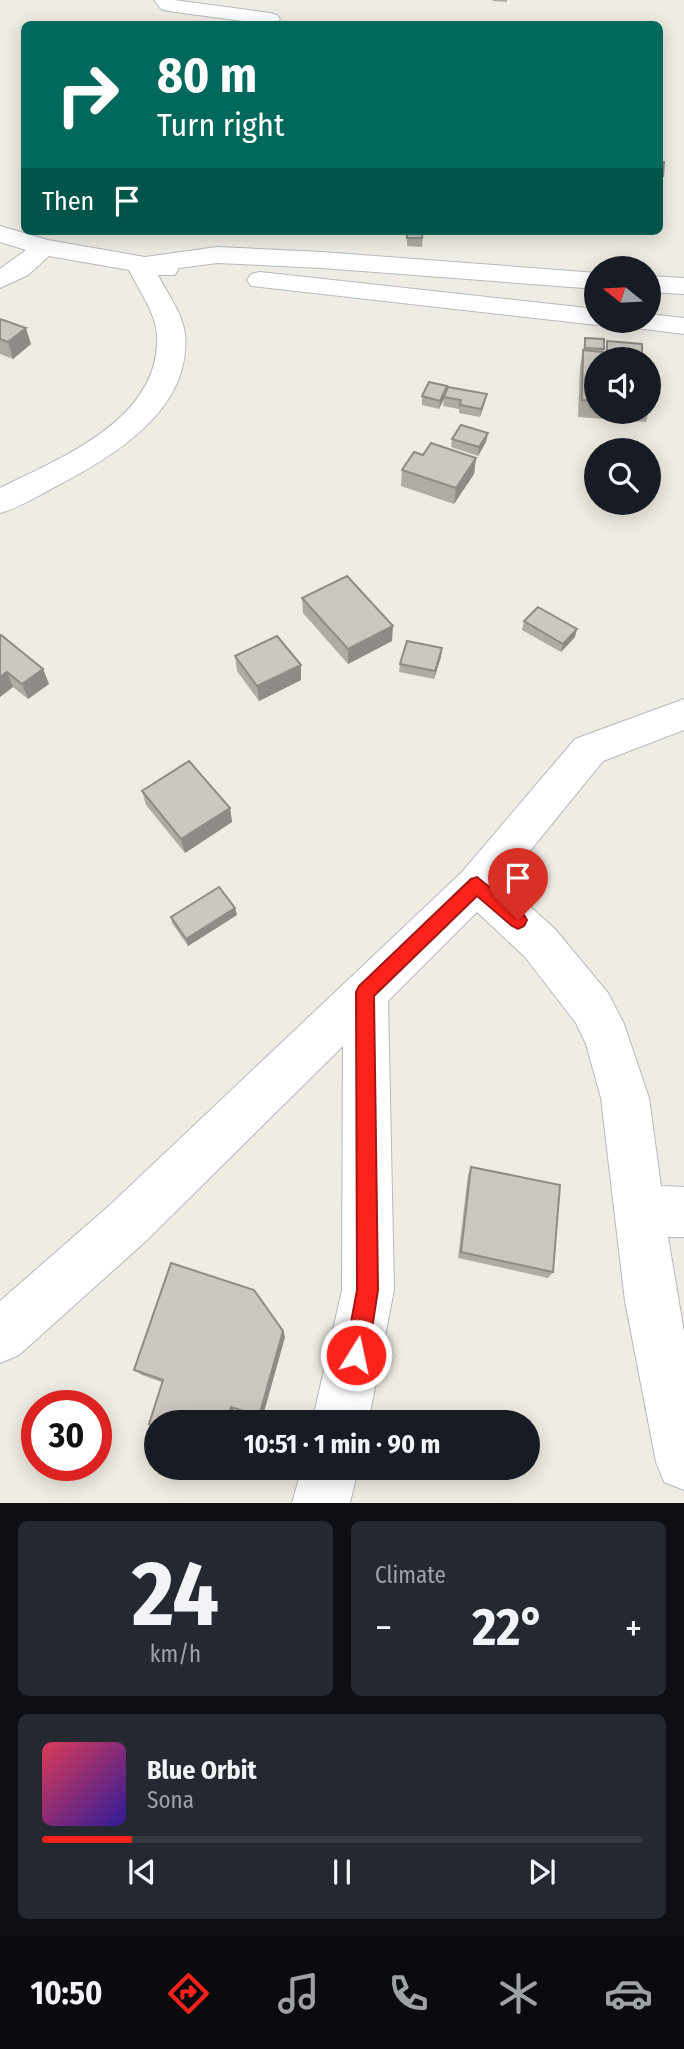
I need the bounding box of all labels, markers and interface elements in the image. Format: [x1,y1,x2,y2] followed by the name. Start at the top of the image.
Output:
[157,46,257,105] text: 80 m
[42,49,133,140] icon: right
[157,106,284,144] text: Turn right
[108,182,146,220] icon: arrive
[42,186,94,217] text: Then
[584,256,662,332] north arrow
[584,256,661,515] map controls
[584,347,661,424] button: sound
[584,438,661,515] button: search
[488,848,548,920] pin
[499,859,537,897] icon: arrive
[319,1318,393,1392] position arrow
[21,1390,112,1481] speed limit sign: 30
[244,1429,440,1460] text: 10:51 · 1 min · 90 m
[132,1540,219,1649] text: 24
[375,1561,446,1589] text: Climate
[472,1596,545,1659] text: 22°
[375,1605,392,1651] text: −
[625,1605,642,1651] text: +
[150,1640,201,1668] text: km/h
[147,1755,257,1786] text: Blue Orbit
[147,1786,194,1814] text: Sona
[123,1853,161,1891] icon: previous
[323,1853,361,1891] icon: pause
[523,1853,561,1891] icon: next
[164,1969,213,2018] icon: directions
[274,1969,323,2018] icon: music
[384,1969,433,2018] icon: phone
[494,1969,543,2018] icon: climate
[604,1969,653,2018] icon: car
[31,1974,102,2012] text: 10:50

